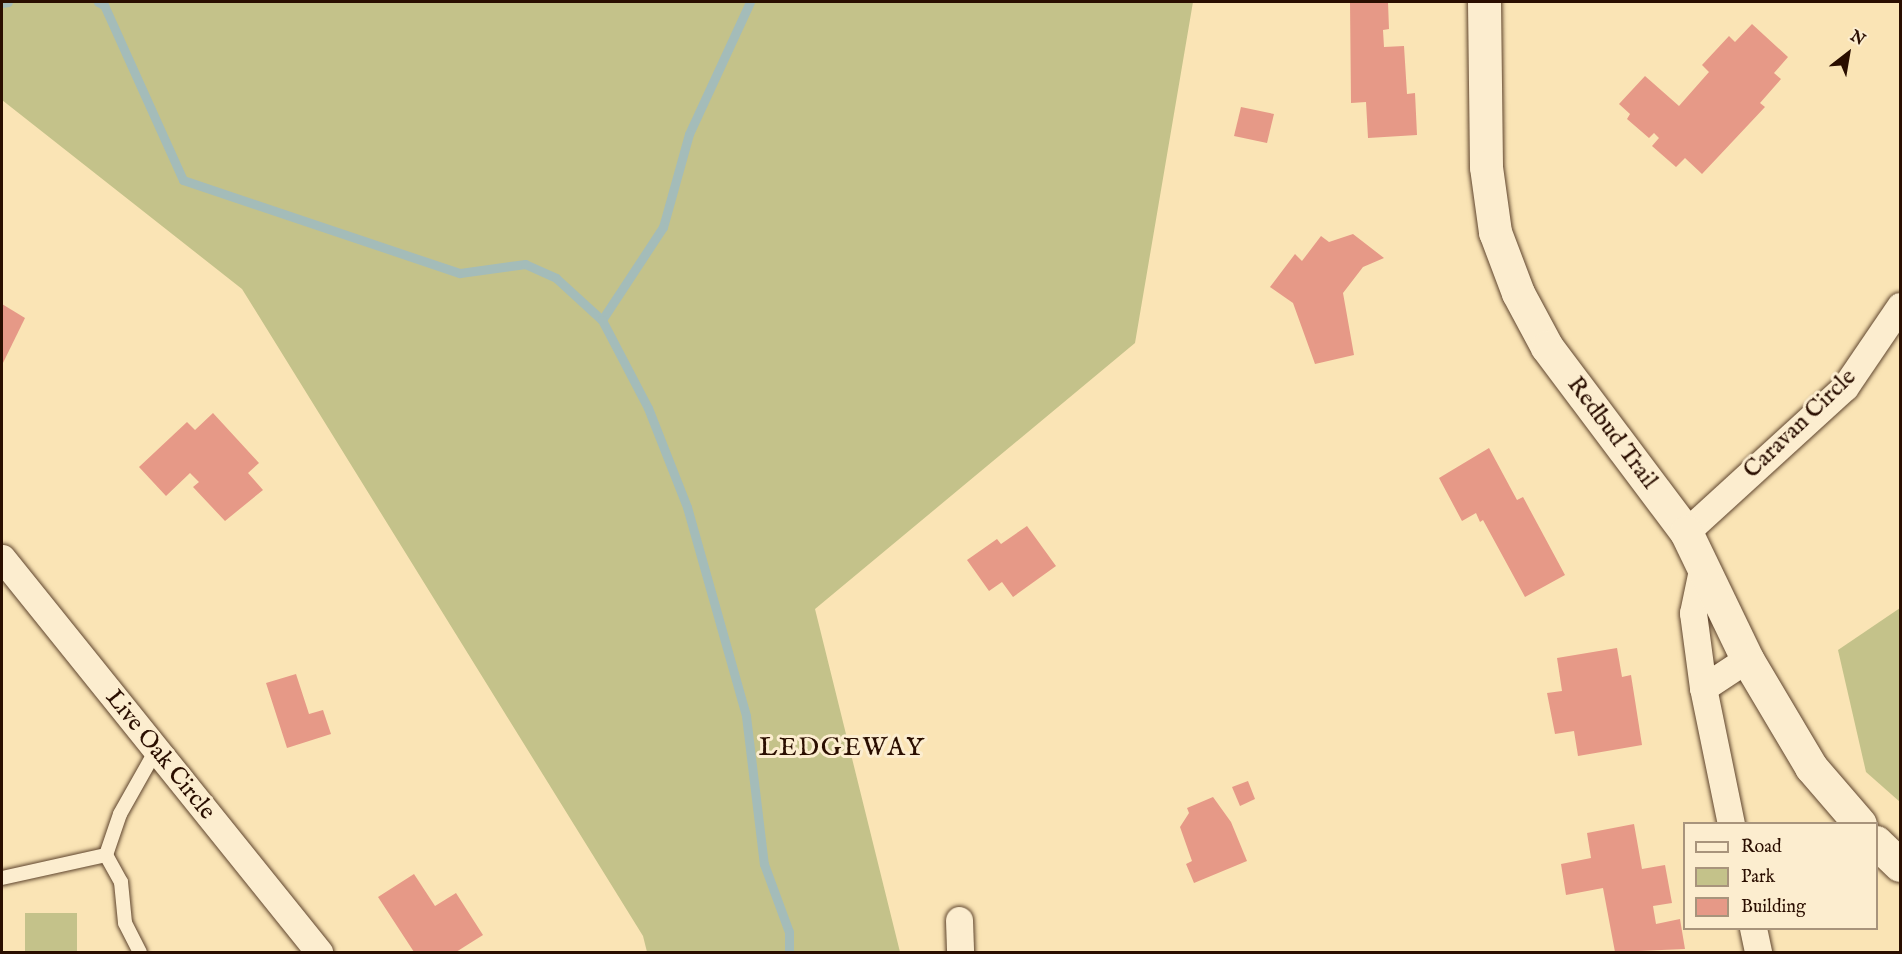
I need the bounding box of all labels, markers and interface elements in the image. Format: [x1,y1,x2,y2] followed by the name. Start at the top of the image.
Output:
[1818,24,1878,84] north arrow
[1846,26,1868,51] text: N
[1738,363,1862,485] street label: Caravan Circle
[1560,371,1664,495] street label: Redbud Trail
[99,684,221,826] street label: Live Oak Circle
[759,732,925,764] district label: LEDGEWAY
[1683,822,1878,930] legend
[1741,836,1782,859] text: Road
[1741,866,1775,889] text: Park
[1741,896,1806,919] text: Building

